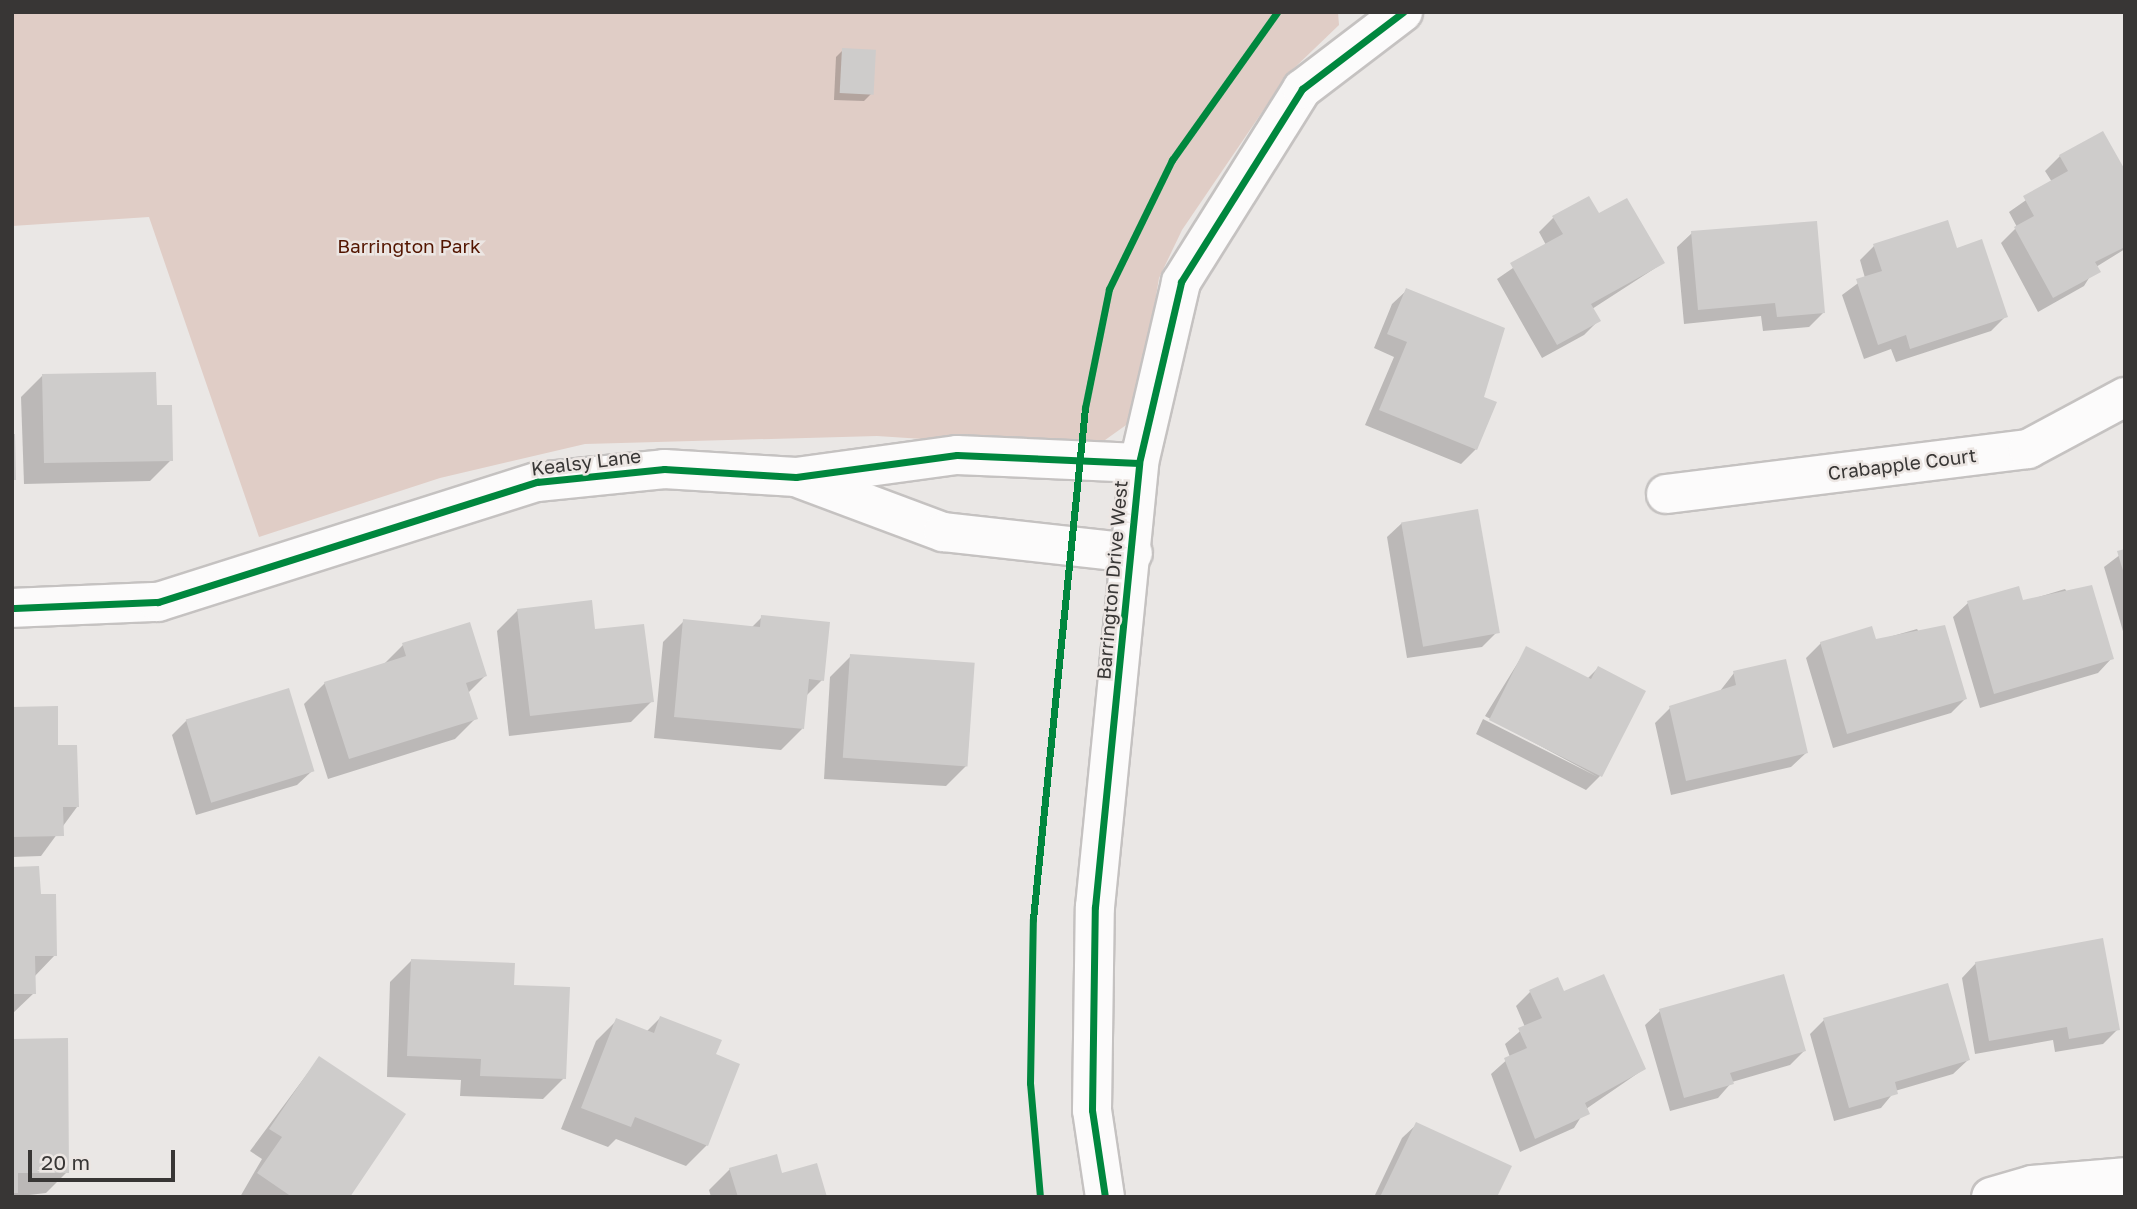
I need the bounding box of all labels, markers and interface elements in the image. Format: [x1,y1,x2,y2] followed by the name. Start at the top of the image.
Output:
[337,235,481,257] park label: Barrington Park
[530,444,642,480] street label: Kealsy Lane
[1826,444,1978,484] street label: Crabapple Court
[1092,479,1132,681] street label: Barrington Drive West
[32,1136,178,1180] scale bar
[41,1149,90,1175] text: 20 m

